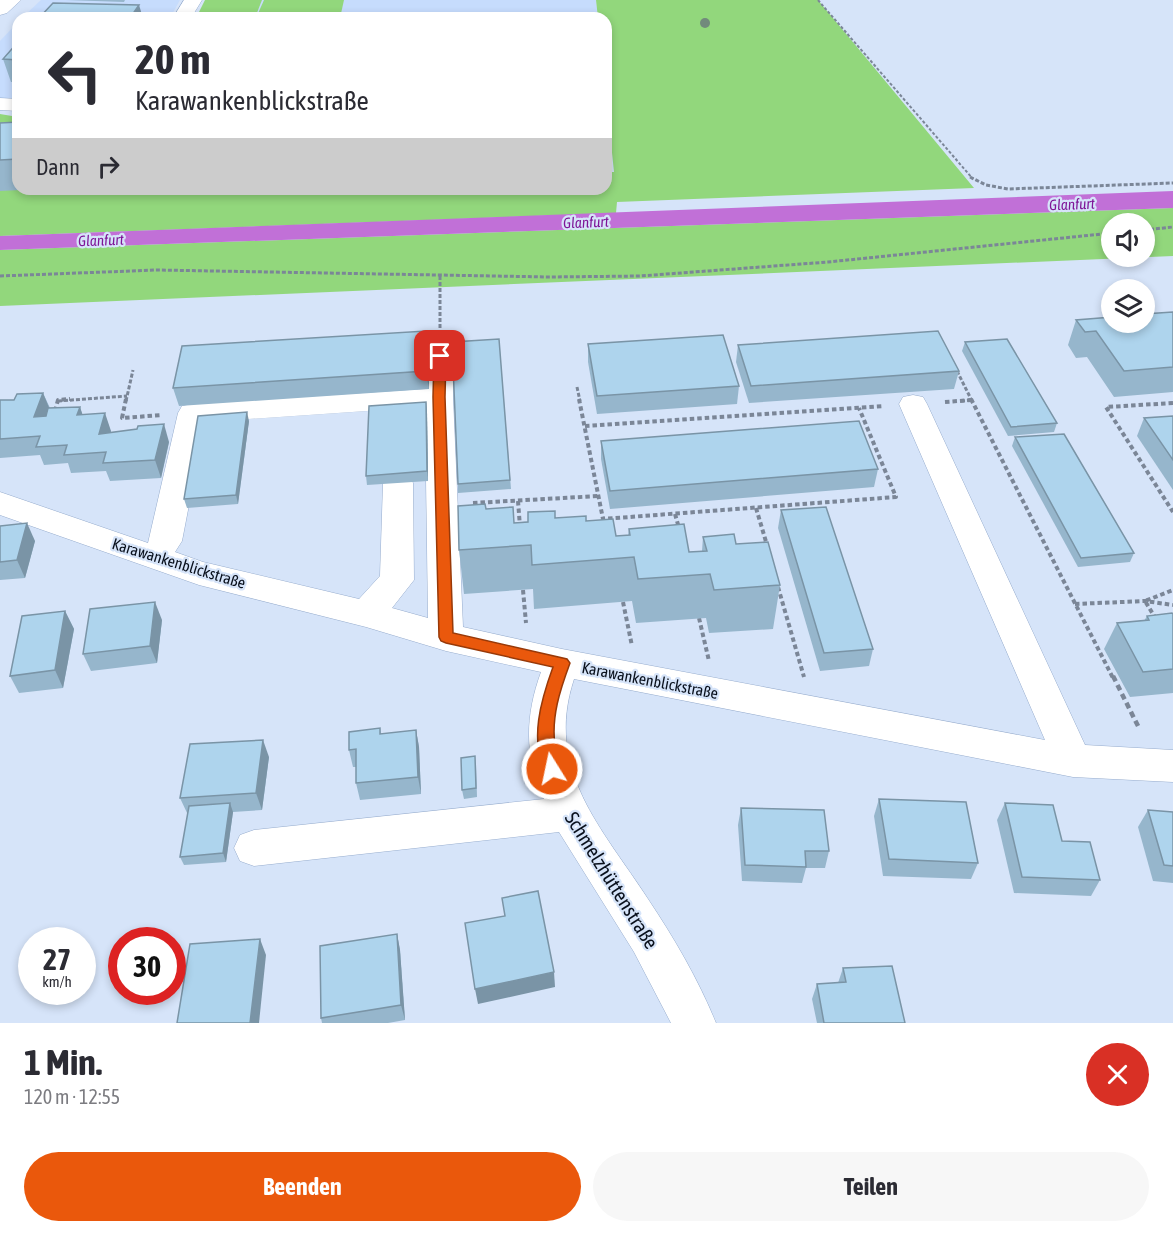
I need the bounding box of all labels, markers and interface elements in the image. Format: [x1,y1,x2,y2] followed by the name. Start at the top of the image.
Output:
[135,35,210,83] text: 20 m
[36,36,114,114] icon: left
[135,85,369,116] text: Karawankenblickstraße
[92,150,125,183] icon: right
[36,154,80,180] text: Dann
[1049,195,1096,213] water label: Glanfurt
[563,213,610,231] water label: Glanfurt
[1101,213,1155,333] map controls
[1101,213,1155,267] button: sound
[78,231,125,249] water label: Glanfurt
[1101,279,1155,333] button: layers
[414,330,465,381] pin
[423,339,456,372] icon: arrive
[110,534,248,592] street label: Karawankenblickstraße
[580,658,720,702] street label: Karawankenblickstraße
[520,737,584,801] position arrow
[561,807,663,953] street label: Schmelzhüttenstraße
[108,927,186,1005] speed limit sign: 30
[43,942,71,976] text: 27
[42,973,72,990] text: km/h
[24,1041,102,1083] text: 1 Min.
[1086,1043,1149,1106] button: close
[24,1085,120,1108] text: 120 m · 12:55
[24,1152,581,1221] button: Beenden
[593,1152,1149,1221] button: Teilen

